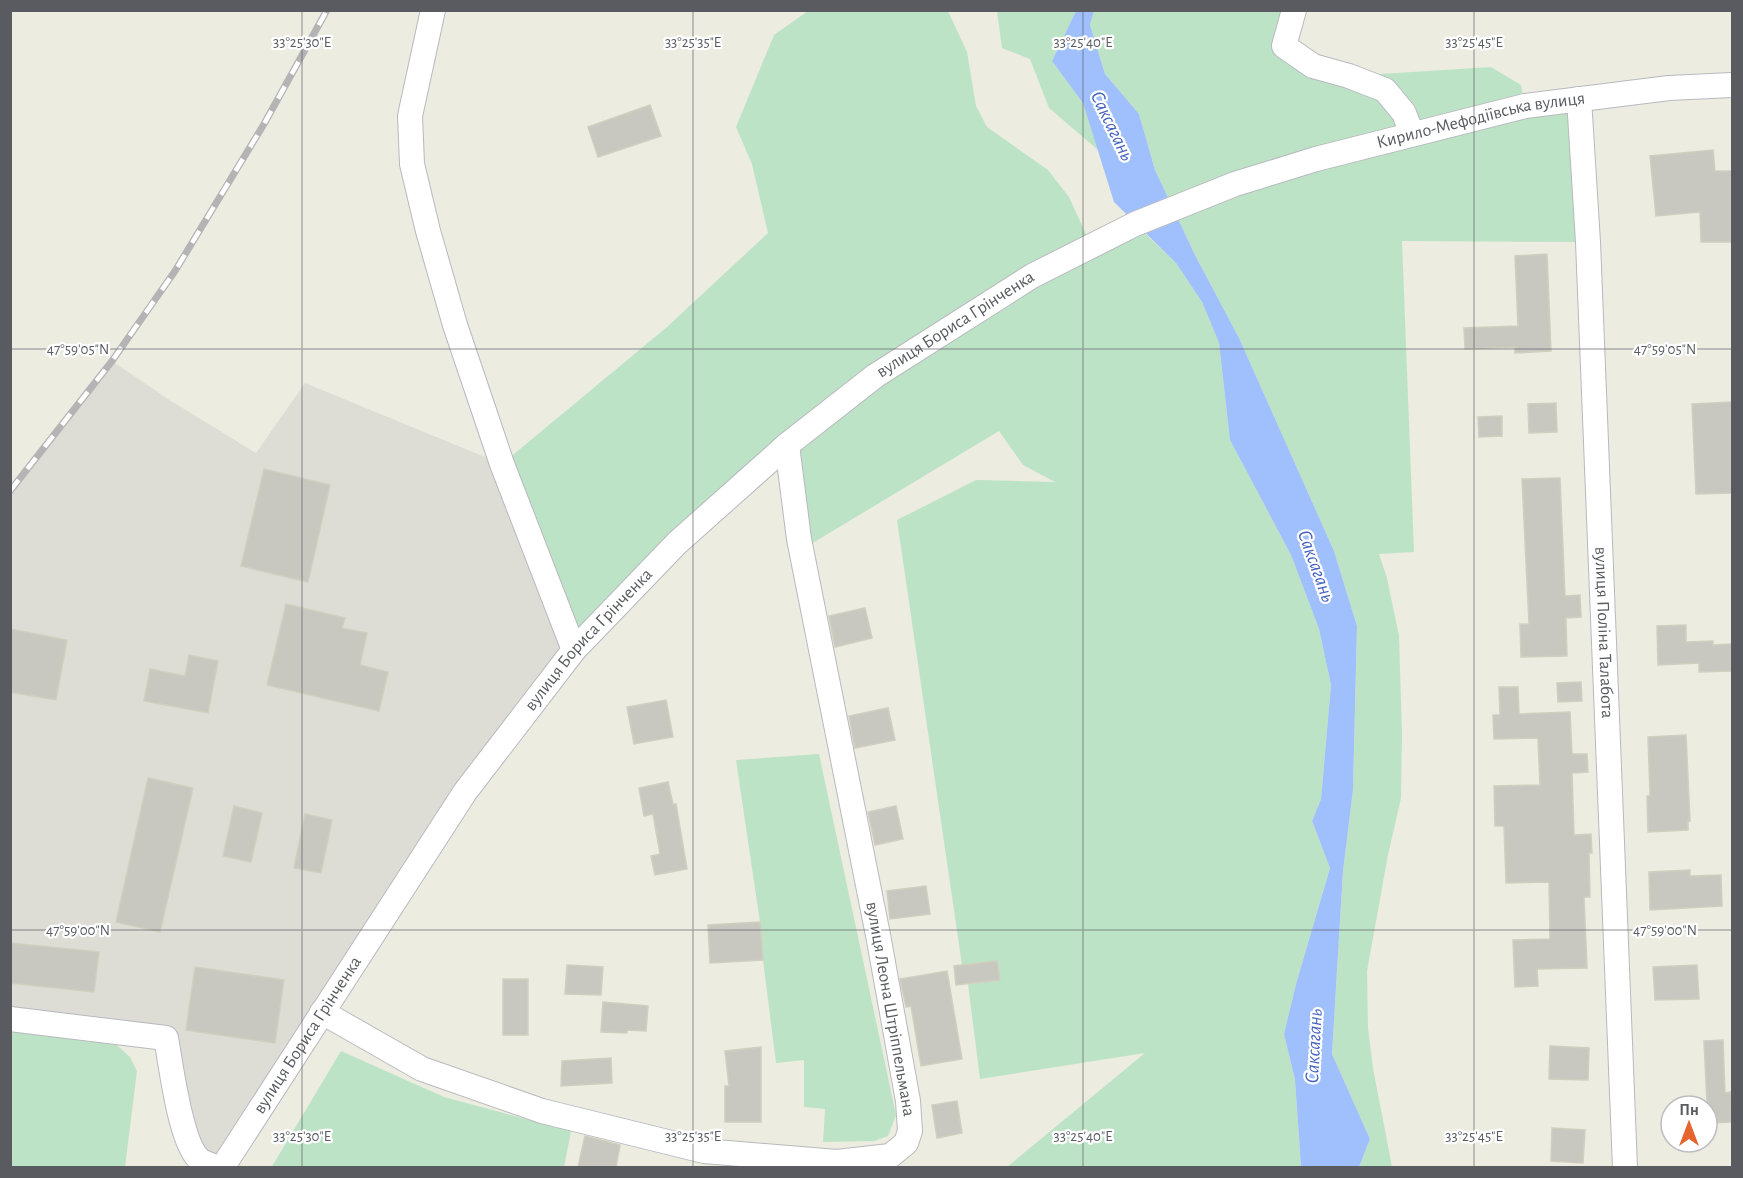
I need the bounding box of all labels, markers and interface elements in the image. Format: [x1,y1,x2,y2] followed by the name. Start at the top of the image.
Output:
[273,35,331,50] text: 33°25'30"E
[665,35,721,50] text: 33°25'35"E
[1054,35,1112,50] text: 33°25'40"E
[1445,35,1503,50] text: 33°25'45"E
[1087,88,1137,164] water label: Саксагань
[1375,90,1586,152] street label: Кирило-Мефодіївська вулиця
[874,268,1038,381] street label: вулиця Бориса Грінченка
[47,342,109,357] text: 47°59'05"N
[1634,342,1696,357] text: 47°59'05"N
[1294,527,1338,605] water label: Саксагань
[1591,546,1616,719] street label: вулиця Поліна Талабота
[522,565,656,714] street label: вулиця Бориса Грінченка
[862,900,918,1118] street label: вулиця Леона Штріппельмана
[46,923,110,938] text: 47°59'00"N
[1633,923,1697,938] text: 47°59'00"N
[251,954,365,1117] street label: вулиця Бориса Грінченка
[1302,1008,1326,1084] water label: Саксагань
[1659,1094,1719,1154] north arrow
[1679,1102,1699,1118] text: Пн
[273,1129,331,1144] text: 33°25'30"E
[665,1129,721,1144] text: 33°25'35"E
[1054,1129,1112,1144] text: 33°25'40"E
[1445,1129,1503,1144] text: 33°25'45"E

